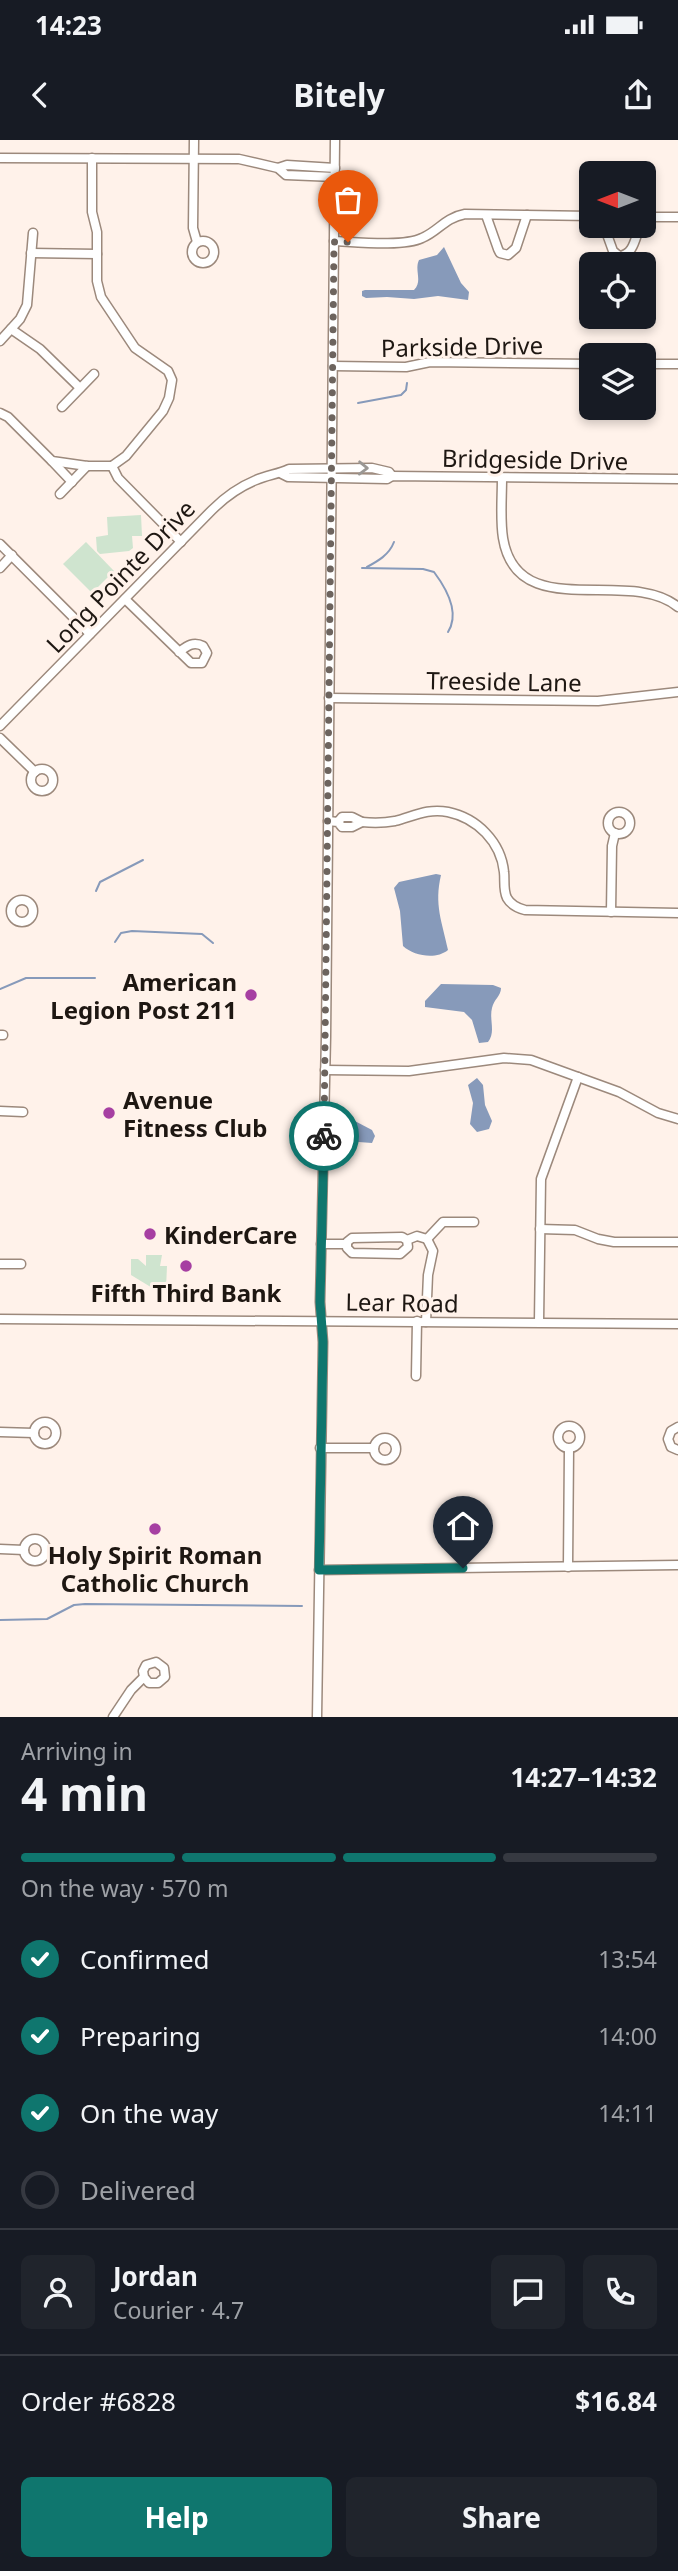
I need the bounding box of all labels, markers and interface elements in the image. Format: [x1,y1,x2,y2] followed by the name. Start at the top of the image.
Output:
[35,7,102,43] text: 14:23
[293,73,385,116] text: Bitely
[21,76,59,114] icon: back
[619,76,657,114] icon: share
[579,161,656,238] north arrow
[579,161,656,420] map controls
[318,170,378,242] pin
[329,181,367,219] icon: bag
[579,252,656,329] button: locate
[381,328,543,364] street label: Parkside Drive
[579,343,656,420] button: layers
[442,441,628,477] street label: Bridgeside Drive
[358,461,369,476] one-way arrow
[38,492,202,660] street label: Long Pointe Drive
[426,663,582,699] street label: Treeside Lane
[50,965,237,1026] place label: American Legion Post 211
[243,987,259,1003] marker: American Legion Post 211
[123,1083,267,1144] place label: Avenue Fitness Club
[289,1101,359,1171] courier
[101,1105,117,1121] marker: Avenue Fitness Club
[305,1117,343,1155] icon: bike
[164,1218,297,1251] place label: KinderCare
[142,1226,158,1242] marker: KinderCare
[178,1258,194,1274] marker: Fifth Third Bank
[91,1276,282,1309] place label: Fifth Third Bank
[345,1285,459,1319] street label: Lear Road
[433,1496,493,1568] pin
[444,1507,482,1545] icon: home
[147,1521,163,1537] marker: Holy Spirit Roman Catholic Church
[48,1538,262,1599] place label: Holy Spirit Roman Catholic Church
[21,1735,133,1767] text: Arriving in
[510,1759,657,1795] text: 14:27–14:32
[21,1762,148,1824] text: 4 min
[21,1872,228,1904] text: On the way · 570 m
[21,1940,59,1978] icon: check
[80,1941,210,1977] text: Confirmed
[598,1943,657,1975] text: 13:54
[21,2017,59,2055] icon: check
[80,2018,201,2054] text: Preparing
[598,2020,657,2052] text: 14:00
[21,2094,59,2132] icon: check
[80,2095,218,2131] text: On the way
[598,2097,657,2129] text: 14:11
[80,2172,196,2208] text: Delivered
[21,2255,95,2329] button: person
[491,2255,565,2329] button: chat
[583,2255,657,2329] button: phone
[113,2258,198,2294] text: Jordan
[113,2294,244,2326] text: Courier · 4.7
[21,2383,176,2419] text: Order #6828
[575,2383,657,2419] text: $16.84
[21,2477,332,2557] button: Help
[346,2477,657,2557] button: Share

